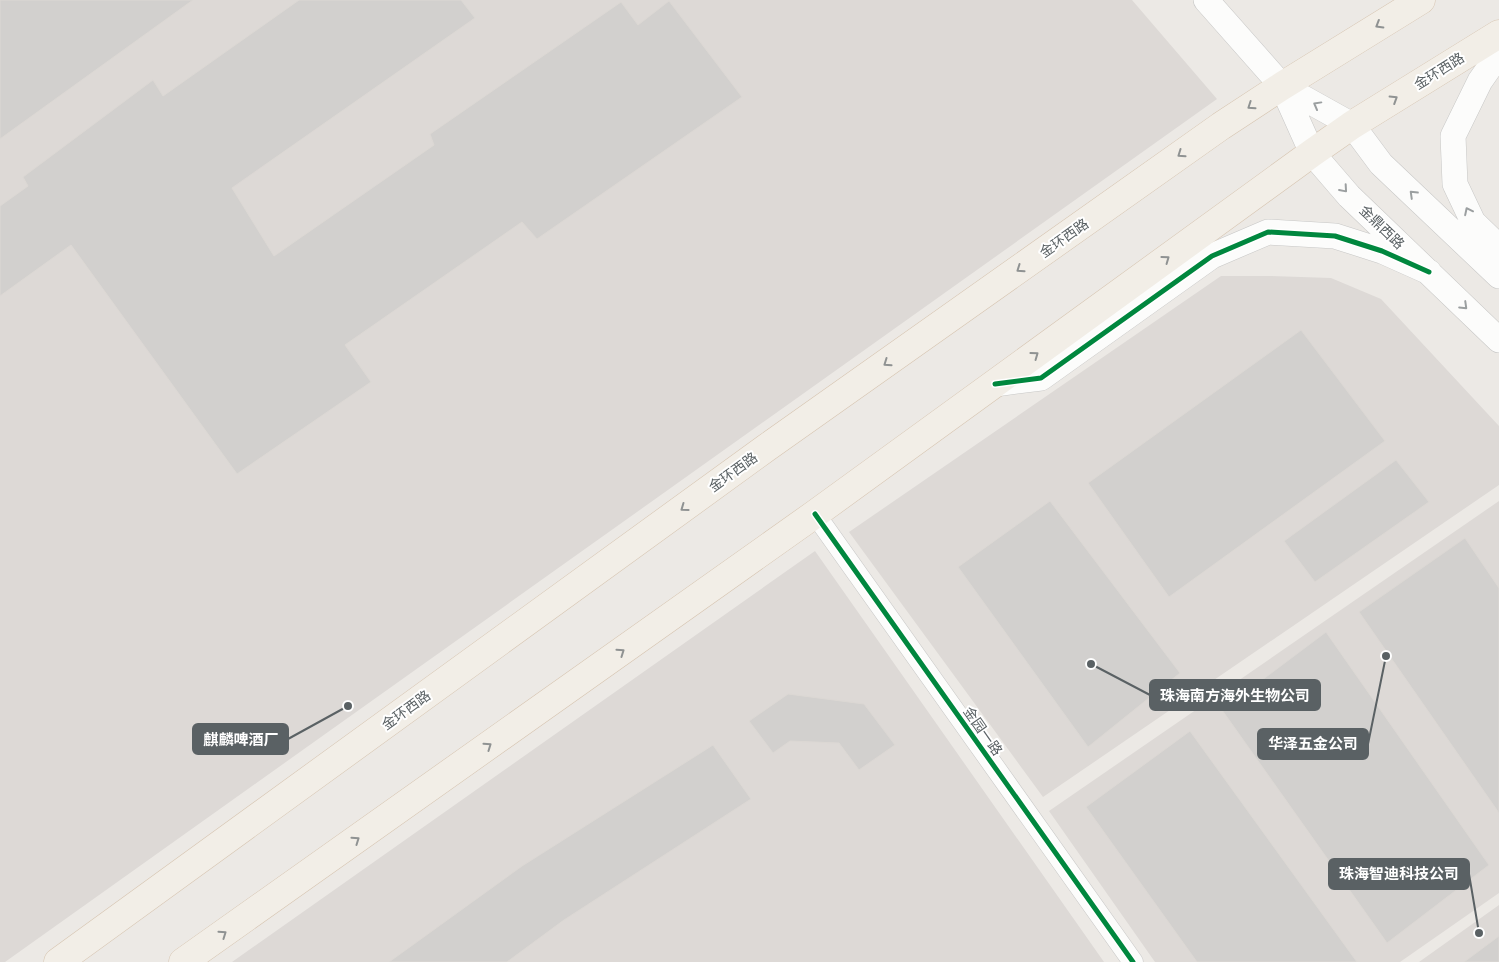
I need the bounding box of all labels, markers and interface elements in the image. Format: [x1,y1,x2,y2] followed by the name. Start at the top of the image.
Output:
[1376,19,1385,29] one-way arrow
[1410,49,1468,93] street label: 金环西路
[1388,96,1397,106] one-way arrow
[1248,100,1257,109] one-way arrow
[1314,102,1323,112] one-way arrow
[1178,149,1187,157] one-way arrow
[1338,184,1347,193] one-way arrow
[1410,191,1419,200] one-way arrow
[1356,201,1408,253] street label: 金鼎西路
[1464,207,1474,216] one-way arrow
[1036,215,1092,261] street label: 金环西路
[1160,256,1170,265] one-way arrow
[1016,263,1026,272] one-way arrow
[1458,300,1467,309] one-way arrow
[1029,352,1039,361] one-way arrow
[884,357,893,365] one-way arrow
[705,448,761,496] street label: 金环西路
[680,502,690,511] one-way arrow
[615,649,625,658] one-way arrow
[1150,680,1320,710] callout: 珠海南方海外生物公司
[378,686,434,734] street label: 金环西路
[1160,686,1310,705] text: 珠海南方海外生物公司
[960,703,1006,759] street label: 金园一路
[193,724,288,754] callout: 麒麟啤酒厂
[1258,729,1368,759] callout: 华泽五金公司
[203,730,279,749] text: 麒麟啤酒厂
[1268,734,1358,753] text: 华泽五金公司
[482,743,492,752] one-way arrow
[350,837,360,846] one-way arrow
[1329,859,1469,889] callout: 珠海智迪科技公司
[1339,864,1459,883] text: 珠海智迪科技公司
[217,931,227,940] one-way arrow

